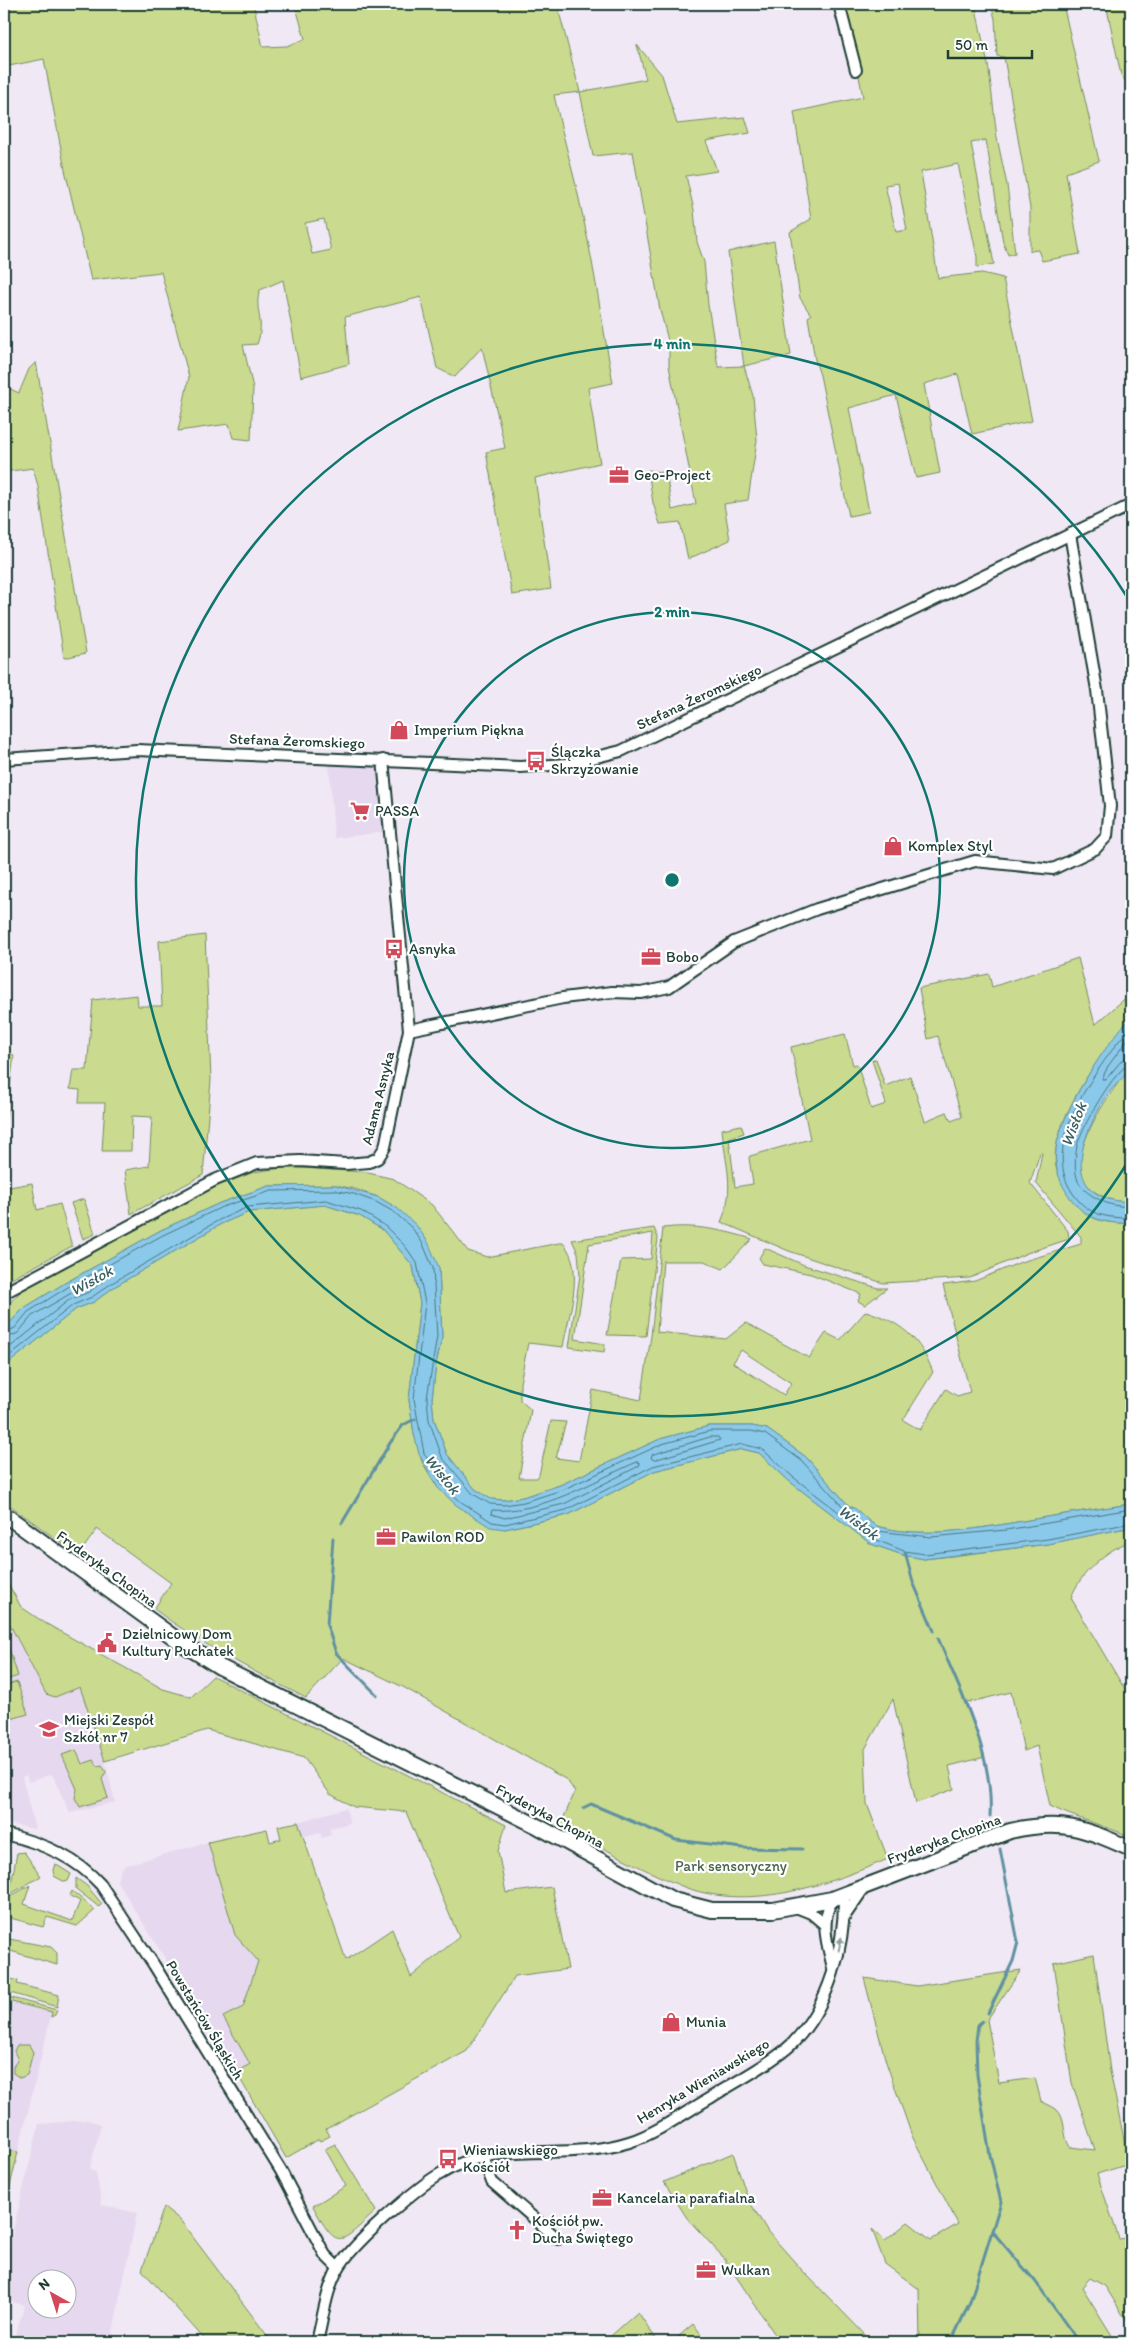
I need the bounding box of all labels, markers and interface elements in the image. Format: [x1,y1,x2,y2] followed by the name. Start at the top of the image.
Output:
[948,28,1031,60] scale bar
[955,36,988,54] text: 50 m
[654,335,691,353] text: 4 min
[608,464,630,486] office icon: Geo-Project
[634,466,711,484] place label: Geo-Project
[654,603,691,621] text: 2 min
[634,660,764,734] street label: Stefana Żeromskiego
[388,719,410,741] shop icon: Imperium Piękna
[414,721,525,739] place label: Imperium Piękna
[229,730,365,752] street label: Stefana Żeromskiego
[551,743,639,778] place label: Ślączka Skrzyżowanie
[525,750,547,772] bus stop icon: Ślączka Skrzyżowanie
[349,800,371,822] supermarket icon: PASSA
[375,802,420,820] place label: PASSA
[882,835,904,857] shop icon: Komplex Styl
[908,837,993,855] place label: Komplex Styl
[663,871,681,889] centre of rings
[383,938,405,960] bus stop icon: Asnyka
[409,940,456,958] place label: Asnyka
[640,946,662,968] office icon: Bobo
[666,948,699,966] place label: Bobo
[358,1049,398,1147] street label: Adama Asnyka
[1056,1099,1091,1149] water label: Wisłok
[67,1261,117,1300] water label: Wisłok
[421,1451,465,1499] water label: Wisłok
[835,1501,883,1544] water label: Wisłok
[375,1526,397,1548] office icon: Pawilon ROD
[53,1527,161,1612] street label: Fryderyka Chopina
[401,1528,484,1546] place label: Pawilon ROD
[122,1625,234,1660] place label: Dzielnicowy Dom Kultury Puchatek
[96,1632,118,1654] public building icon: Dzielnicowy Dom Kultury Puchatek
[64,1711,155,1746] place label: Miejski Zespół Szkół nr 7
[38,1718,60,1740] school or university icon: Miejski Zespół Szkół nr 7
[493,1780,608,1852] street label: Fryderyka Chopina
[885,1810,1004,1868] street label: Fryderyka Chopina
[675,1857,787,1875] park label: Park sensoryczny
[837,1935,845,1951] one-way arrow
[162,1957,248,2083] street label: Powstańców Śląskich
[660,2011,682,2033] shop icon: Munia
[686,2013,726,2031] place label: Munia
[633,2034,773,2128] street label: Henryka Wieniawskiego
[463,2141,558,2176] place label: Wieniawskiego Kościół
[437,2148,459,2170] bus stop icon: Wieniawskiego Kościół
[591,2187,613,2209] office icon: Kancelaria parafialna
[617,2189,756,2207] place label: Kancelaria parafialna
[532,2212,633,2247] place label: Kościół pw. Ducha Świętego
[506,2219,528,2241] church icon: Kościół pw. Ducha Świętego
[695,2259,717,2281] office icon: Wulkan
[721,2261,770,2279] place label: Wulkan
[28,2268,78,2318] north arrow
[35,2275,53,2294] text: N

